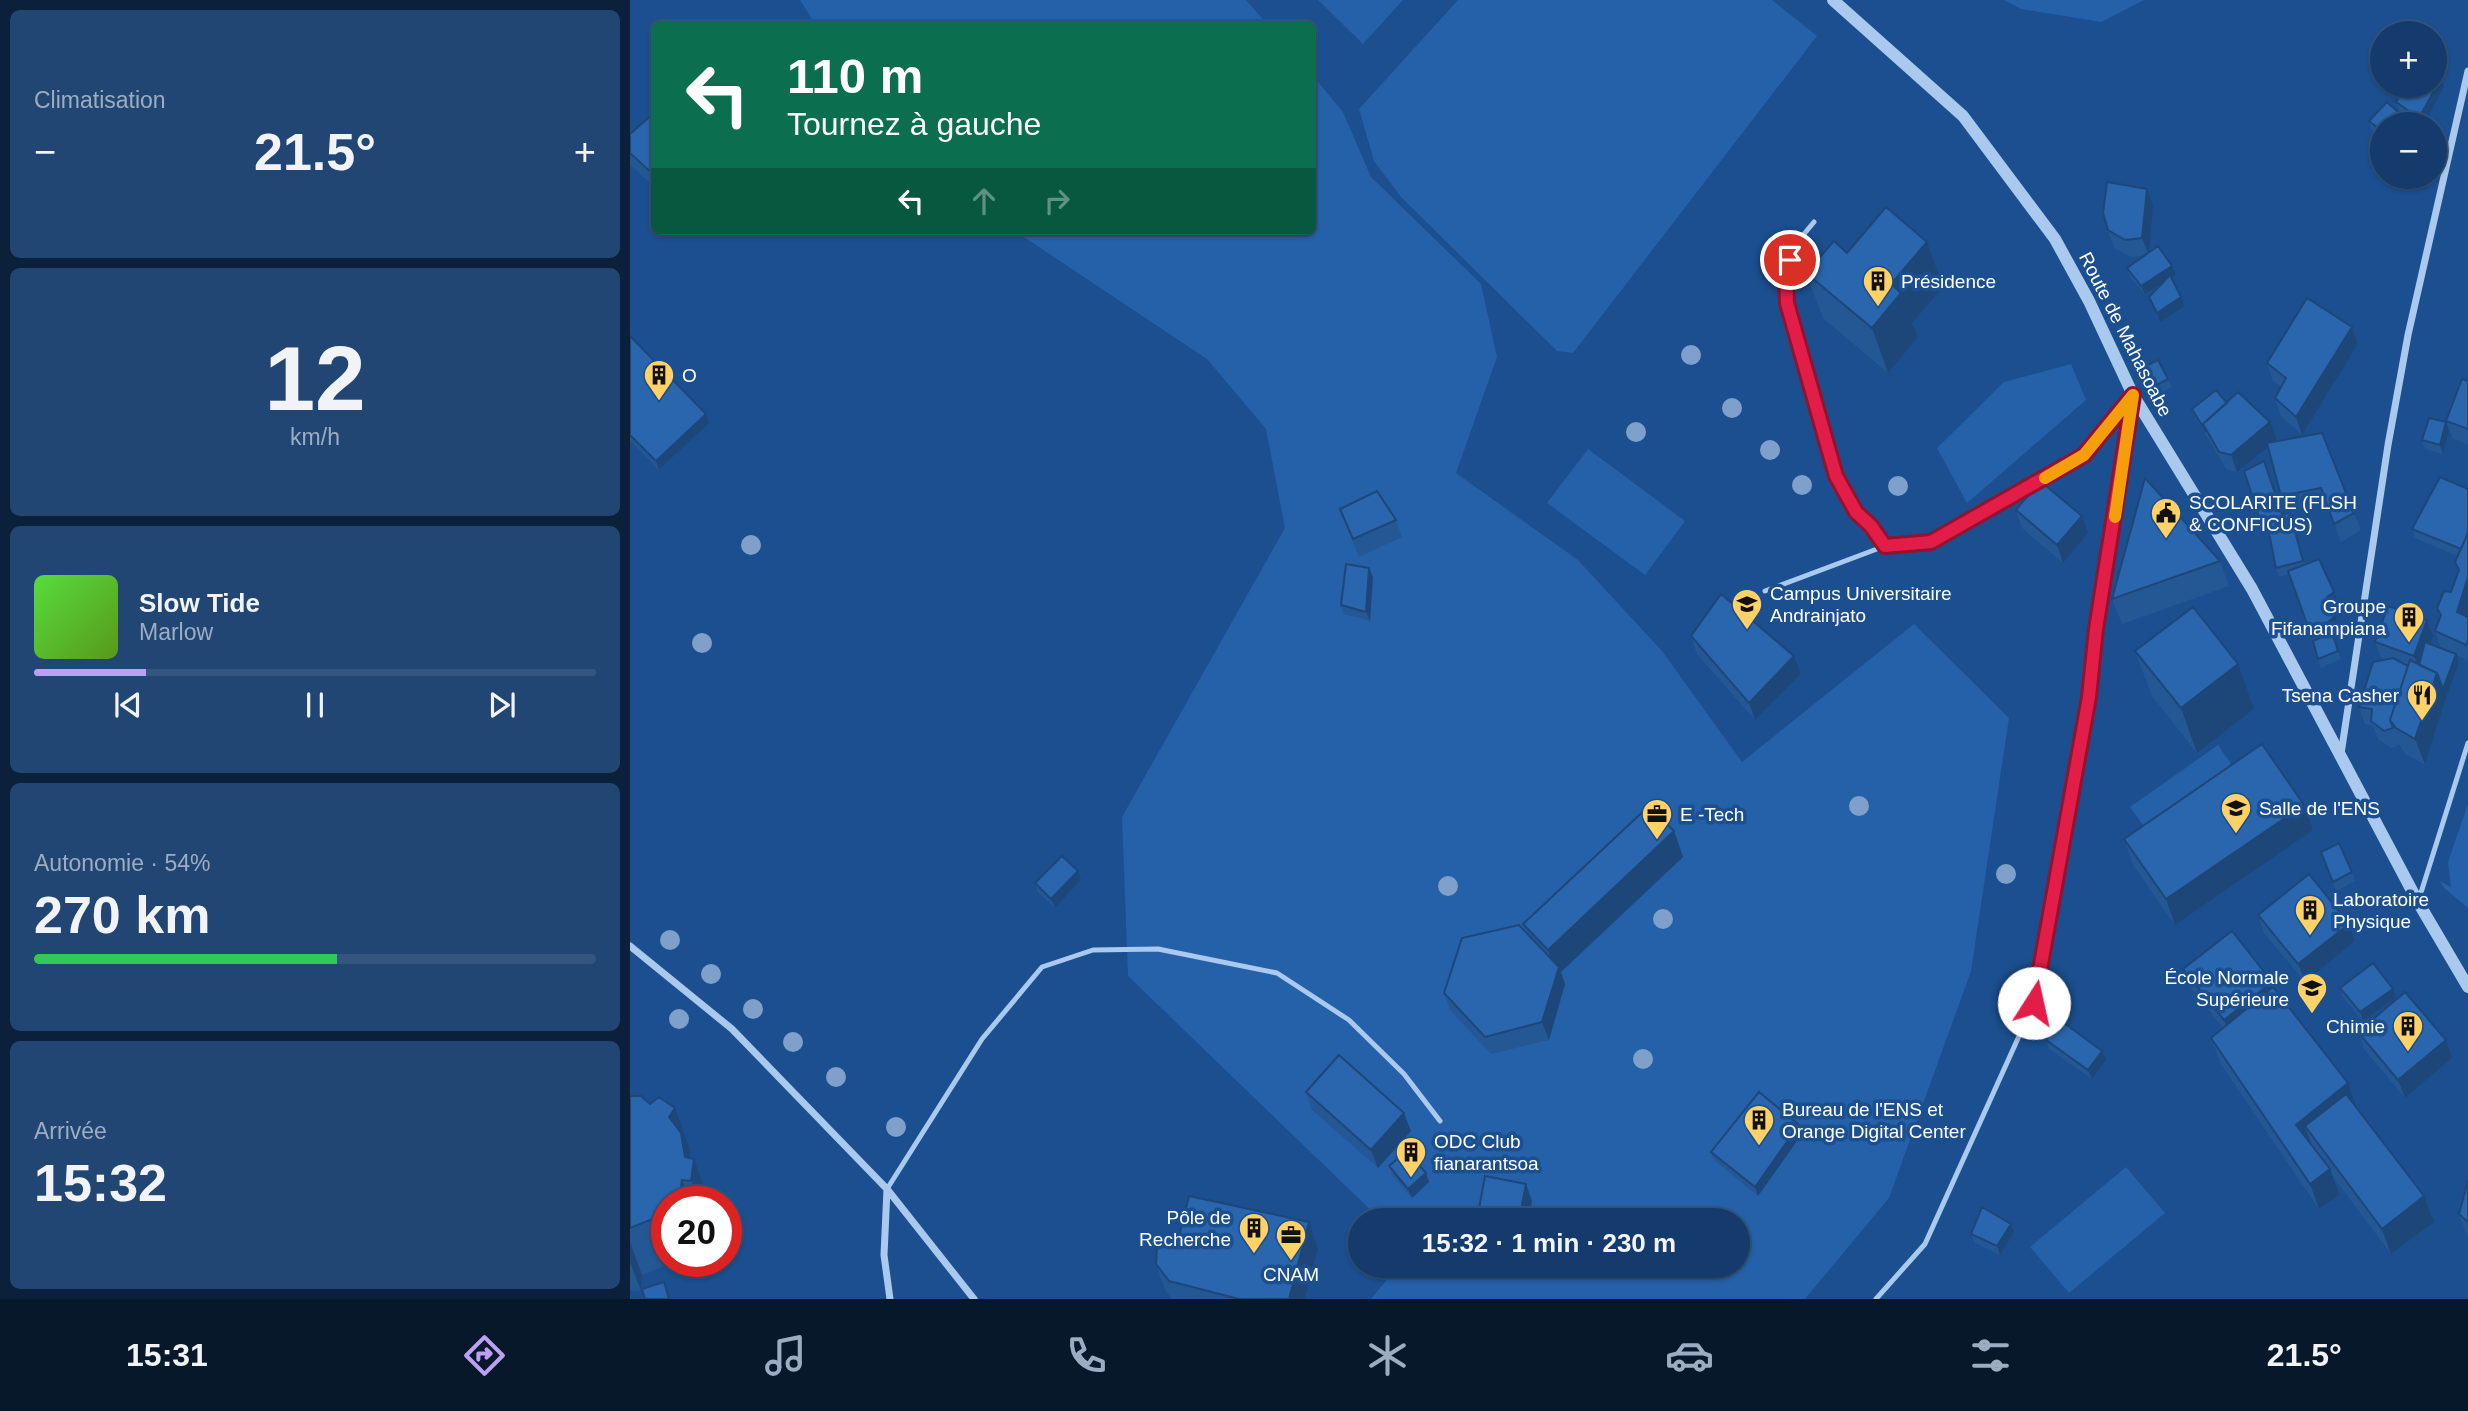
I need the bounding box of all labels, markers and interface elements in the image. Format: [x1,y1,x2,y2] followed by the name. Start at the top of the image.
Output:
[2370,21,2447,189] map controls
[2370,21,2447,98] button: +
[672,49,763,140] icon: left
[787,49,923,103] text: 110 m
[34,87,166,113] text: Climatisation
[787,106,1041,142] text: Tournez à gauche
[2370,112,2447,189] button: −
[254,123,376,181] text: 21.5°
[34,131,56,173] text: −
[574,131,596,173] text: +
[892,182,930,220] icon: left
[965,182,1003,220] icon: ahead
[1038,182,1076,220] icon: right
[1760,230,1820,290] pin
[1771,241,1809,279] icon: arrive
[2075,249,2176,420] street label: Route de Mahasoabe
[1861,264,1895,308] building icon: Présidence
[1901,271,1996,292] place label: Présidence
[264,328,366,429] text: 12
[642,358,676,402] building icon: O
[682,365,697,386] place label: O
[290,424,340,450] text: km/h
[2189,492,2357,535] place label: SCOLARITE (FLSH & CONFICUS)
[2149,496,2183,540] public building icon: SCOLARITE (FLSH & CONFICUS)
[1770,583,1952,626] place label: Campus Universitaire Andrainjato
[1730,587,1764,631] school or university icon: Campus Universitaire Andrainjato
[139,588,260,618] text: Slow Tide
[2271,596,2386,639] place label: Groupe Fifanampiana
[2392,600,2426,644] building icon: Groupe Fifanampiana
[139,619,213,645] text: Marlow
[2405,678,2439,722] restaurant icon: Tsena Casher
[2282,685,2400,706] place label: Tsena Casher
[109,686,147,724] icon: previous
[296,686,334,724] icon: pause
[483,686,521,724] icon: next
[2219,791,2253,835] school or university icon: Salle de l'ENS
[1640,797,1674,841] office icon: E -Tech
[2259,798,2380,819] place label: Salle de l'ENS
[1680,804,1744,825] place label: E -Tech
[34,850,210,876] text: Autonomie · 54%
[34,886,210,944] text: 270 km
[2333,889,2429,932] place label: Laboratoire Physique
[2293,893,2327,937] building icon: Laboratoire Physique
[1997,966,2071,1040] position arrow
[2164,967,2289,1010] place label: École Normale Supérieure
[2295,971,2329,1015] school or university icon: École Normale Supérieure
[2391,1009,2425,1053] building icon: Chimie
[2326,1016,2385,1037] place label: Chimie
[1782,1099,1966,1142] place label: Bureau de l'ENS et Orange Digital Center
[1742,1103,1776,1147] building icon: Bureau de l'ENS et Orange Digital Center
[34,1118,107,1144] text: Arrivée
[1434,1131,1539,1174] place label: ODC Club fianarantsoa
[1394,1135,1428,1179] building icon: ODC Club fianarantsoa
[34,1154,167,1212] text: 15:32
[651,1186,742,1277] speed limit sign: 20
[1139,1207,1231,1250] place label: Pôle de Recherche
[1237,1211,1271,1255] building icon: Pôle de Recherche
[1274,1218,1308,1262] office icon: CNAM
[1422,1228,1676,1258] text: 15:32 · 1 min · 230 m
[1263,1264,1319,1285] place label: CNAM
[460,1331,509,1380] icon: directions
[761,1331,810,1380] icon: music
[1062,1331,1111,1380] icon: phone
[1363,1331,1412,1380] icon: climate
[1665,1331,1714,1380] icon: car
[1966,1331,2015,1380] icon: filters
[126,1337,208,1373] text: 15:31
[2267,1337,2342,1373] text: 21.5°

